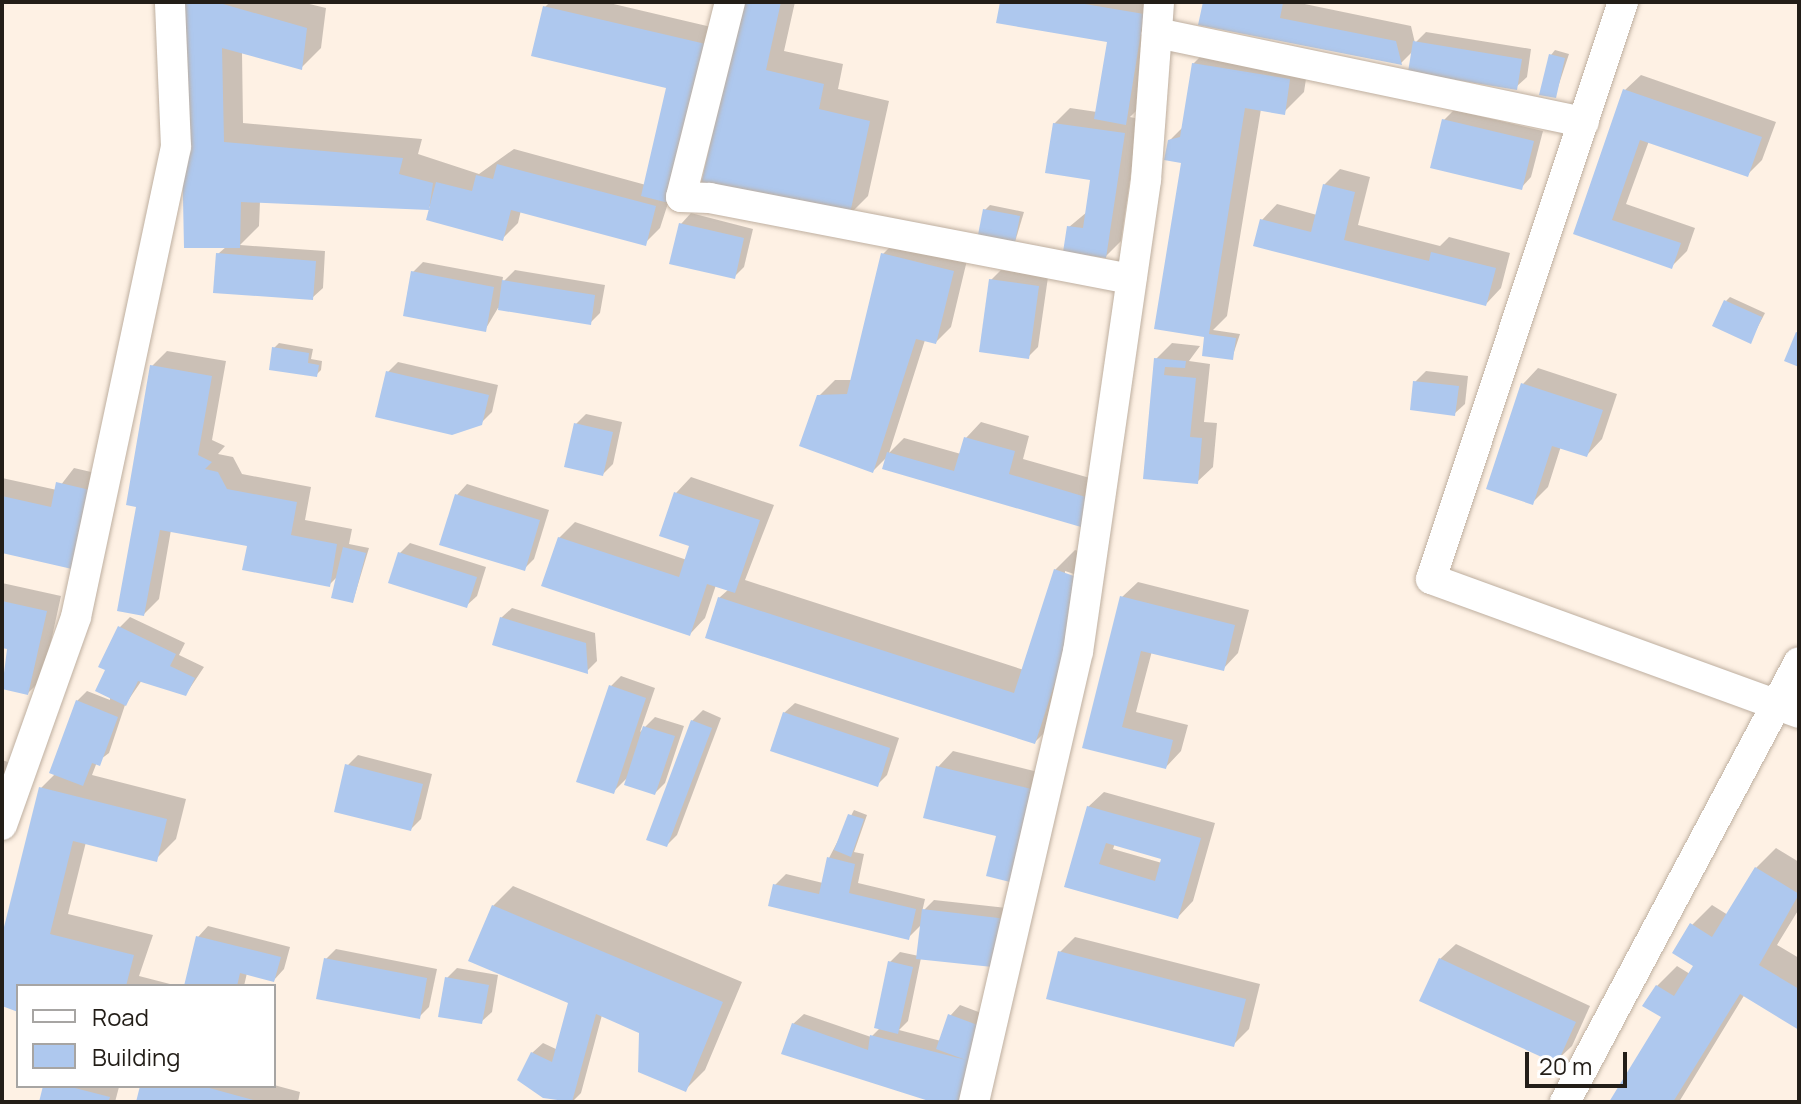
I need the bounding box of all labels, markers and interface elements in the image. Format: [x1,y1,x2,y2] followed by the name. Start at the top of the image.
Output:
[16,984,276,1088] legend
[92,1000,149,1033] text: Road
[1529,1036,1631,1086] scale bar
[92,1040,180,1073] text: Building
[1539,1049,1592,1082] text: 20 m

